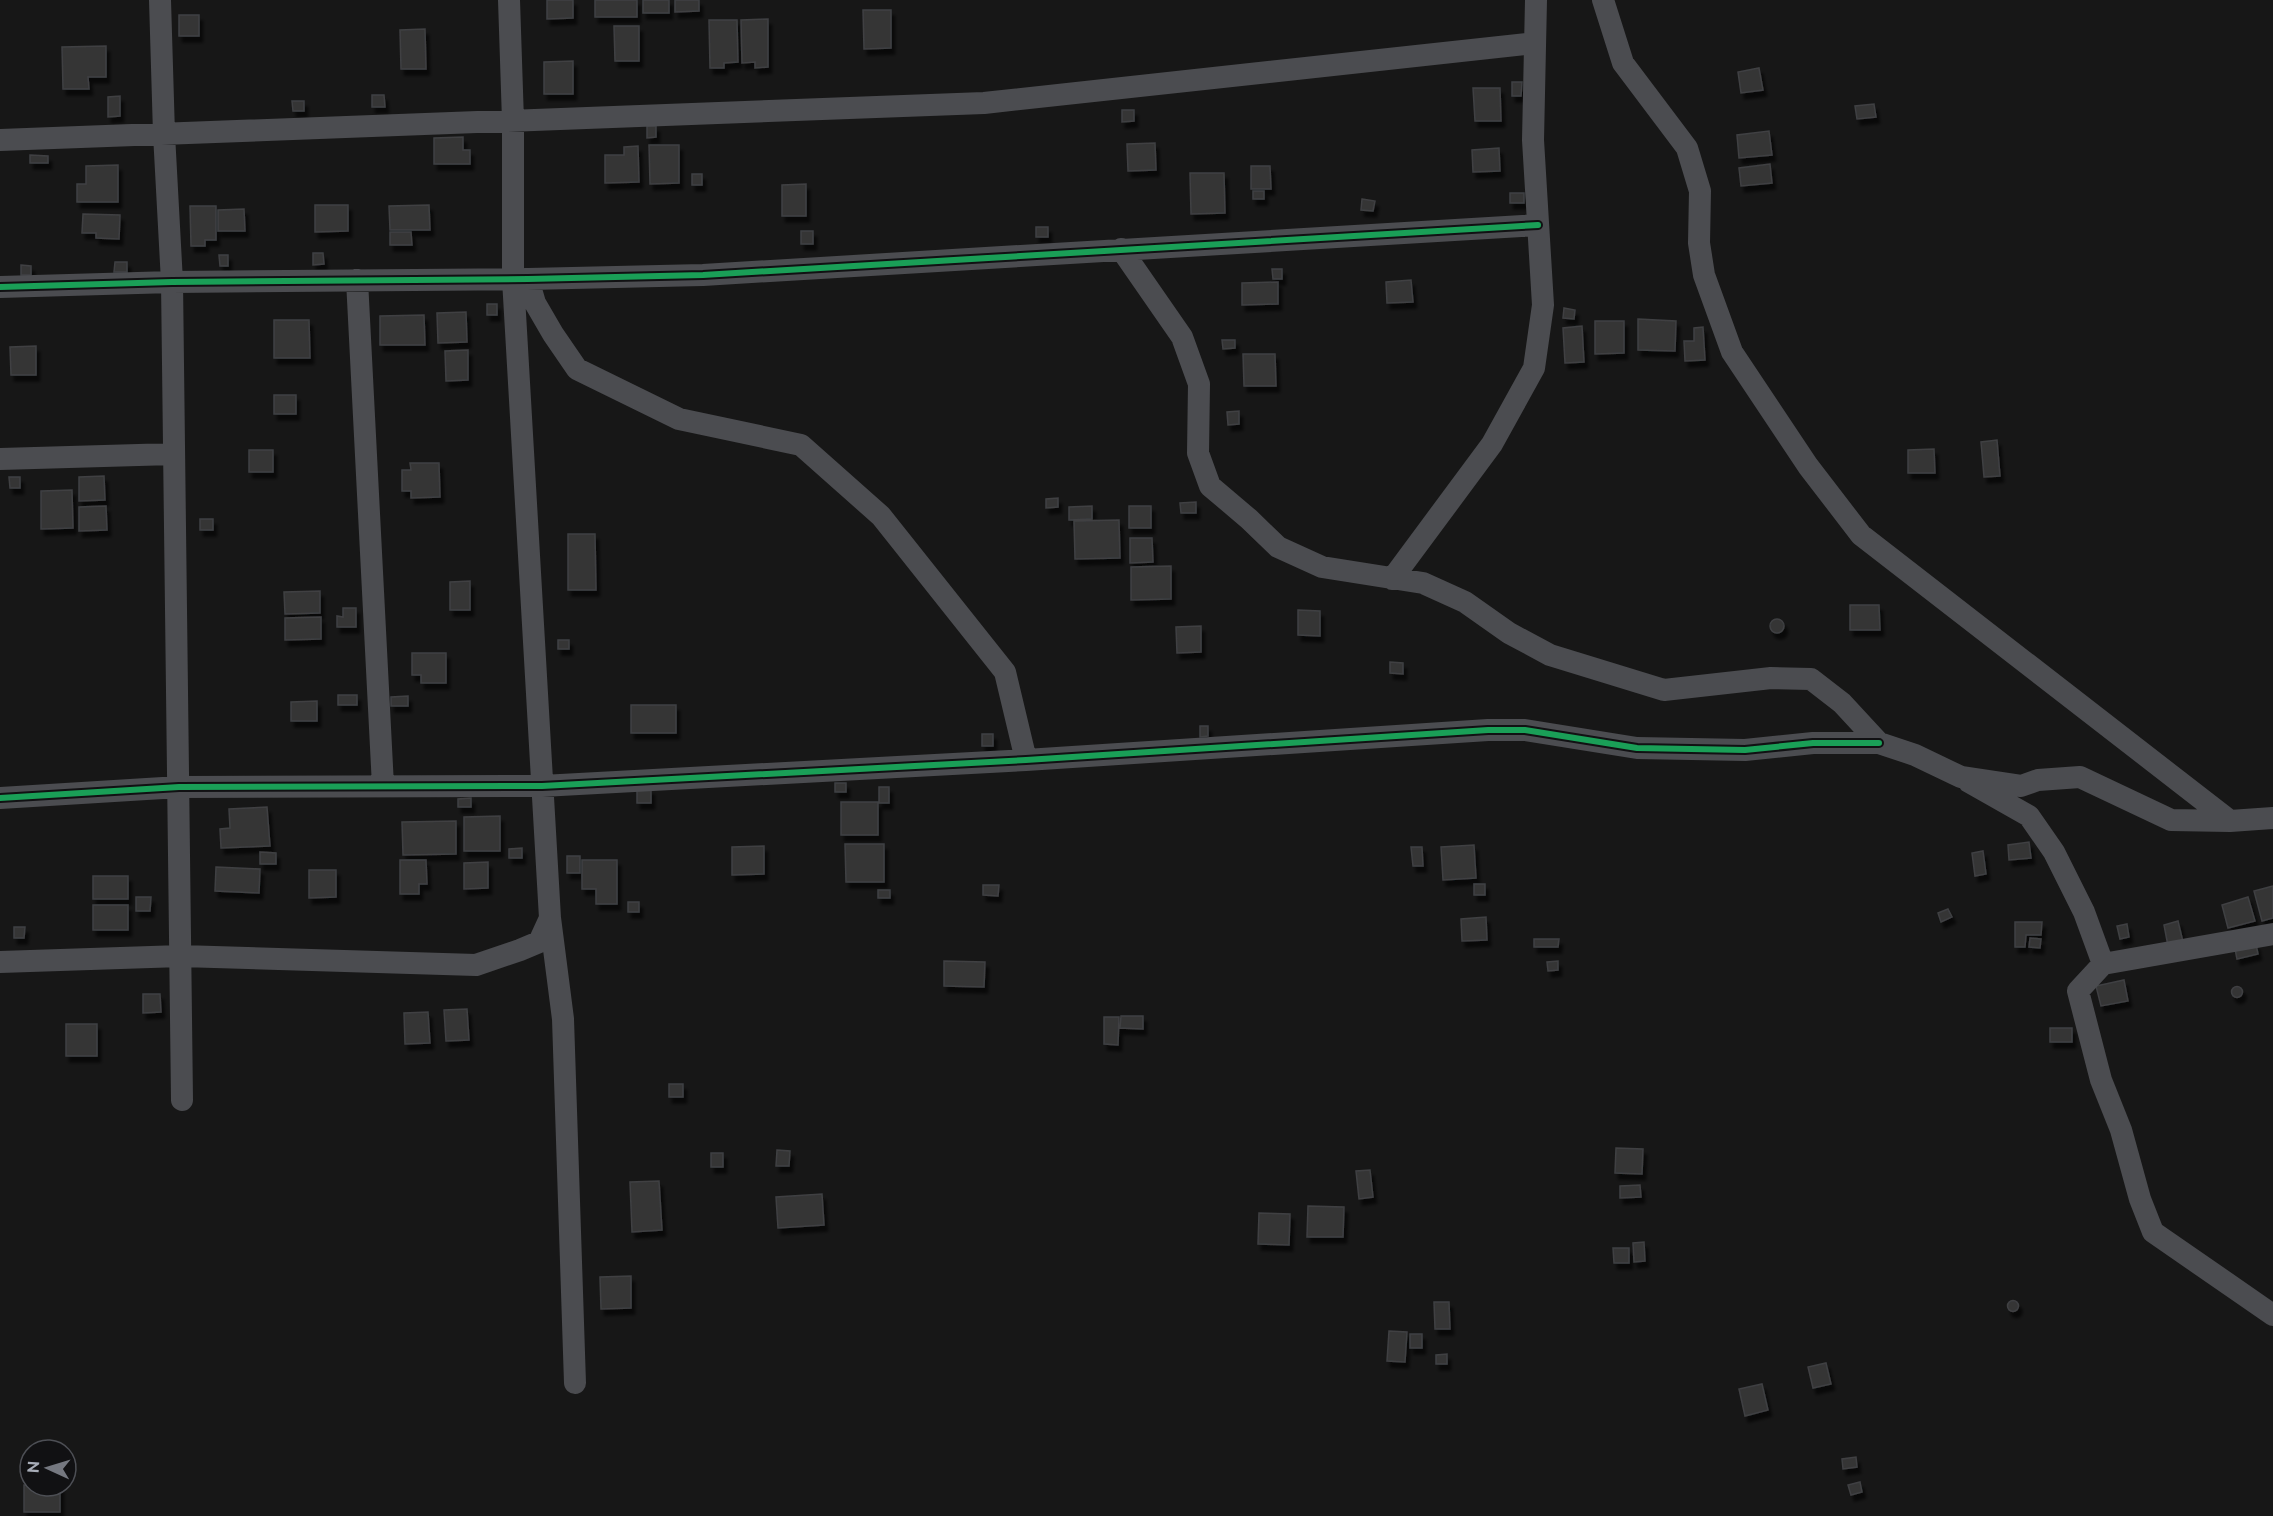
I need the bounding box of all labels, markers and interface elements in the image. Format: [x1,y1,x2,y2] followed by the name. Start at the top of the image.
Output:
[18,1438,78,1498] north arrow
[24,1460,43,1474] text: N

